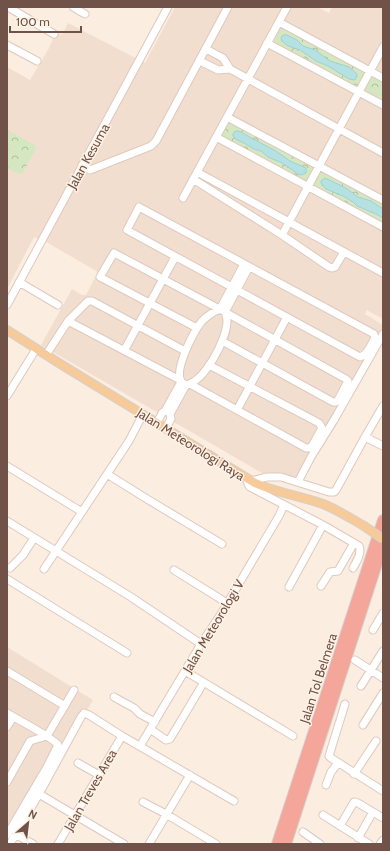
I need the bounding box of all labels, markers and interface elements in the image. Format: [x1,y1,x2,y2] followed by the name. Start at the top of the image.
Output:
[10,8,81,34] scale bar
[16,14,50,29] text: 100 m
[63,120,113,192] street label: Jalan Kesuma
[133,404,249,484] street label: Jalan Meteorologi Raya
[178,577,247,676] street label: Jalan Meteorologi V
[296,630,340,726] street label: Jalan Tol Belmera
[60,746,120,834] street label: Jalan Treves Area
[8,803,48,843] north arrow
[26,806,39,822] text: N

